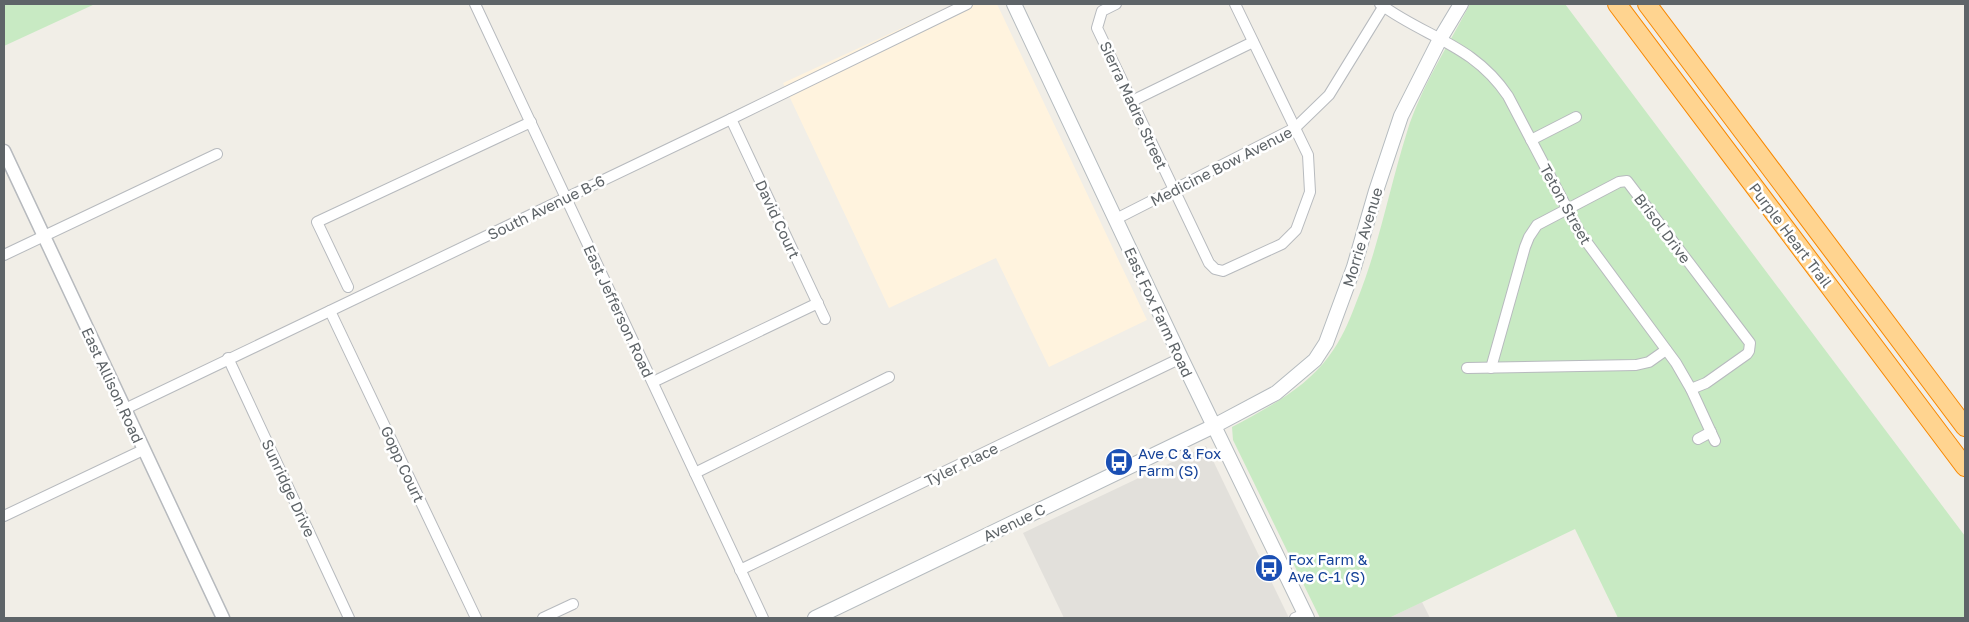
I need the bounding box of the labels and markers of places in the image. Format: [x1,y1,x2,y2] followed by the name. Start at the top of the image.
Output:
[1138,444,1221,479] place label: Ave C & Fox Farm (S)
[1104,447,1134,477] bus stop icon: Ave C & Fox Farm (S)
[1288,550,1368,585] place label: Fox Farm & Ave C-1 (S)
[1254,553,1284,583] bus stop icon: Fox Farm & Ave C-1 (S)

